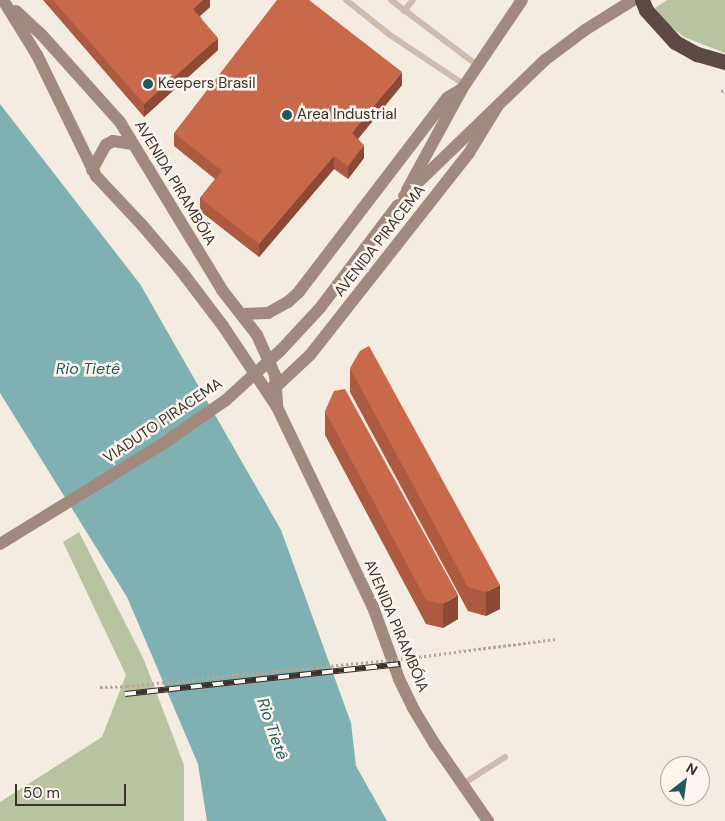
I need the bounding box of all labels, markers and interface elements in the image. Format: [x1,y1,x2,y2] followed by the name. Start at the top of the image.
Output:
[158,75,256,93] place label: Keepers Brasil
[142,78,154,90] marker: Keepers Brasil
[297,106,397,124] place label: Area Industrial
[281,109,293,121] marker: Area Industrial
[131,117,219,249] street label: AVENIDA PIRAMBÓIA
[331,182,429,300] street label: AVENIDA PIRACEMA
[56,359,120,379] water label: Rio Tietê
[100,375,226,467] street label: VIADUTO PIRACEMA
[360,557,432,695] street label: AVENIDA PIRAMBÓIA
[252,695,292,763] water label: Rio Tietê
[660,756,710,806] north arrow
[683,759,701,779] text: N
[18,774,129,806] scale bar
[23,783,60,803] text: 50 m

